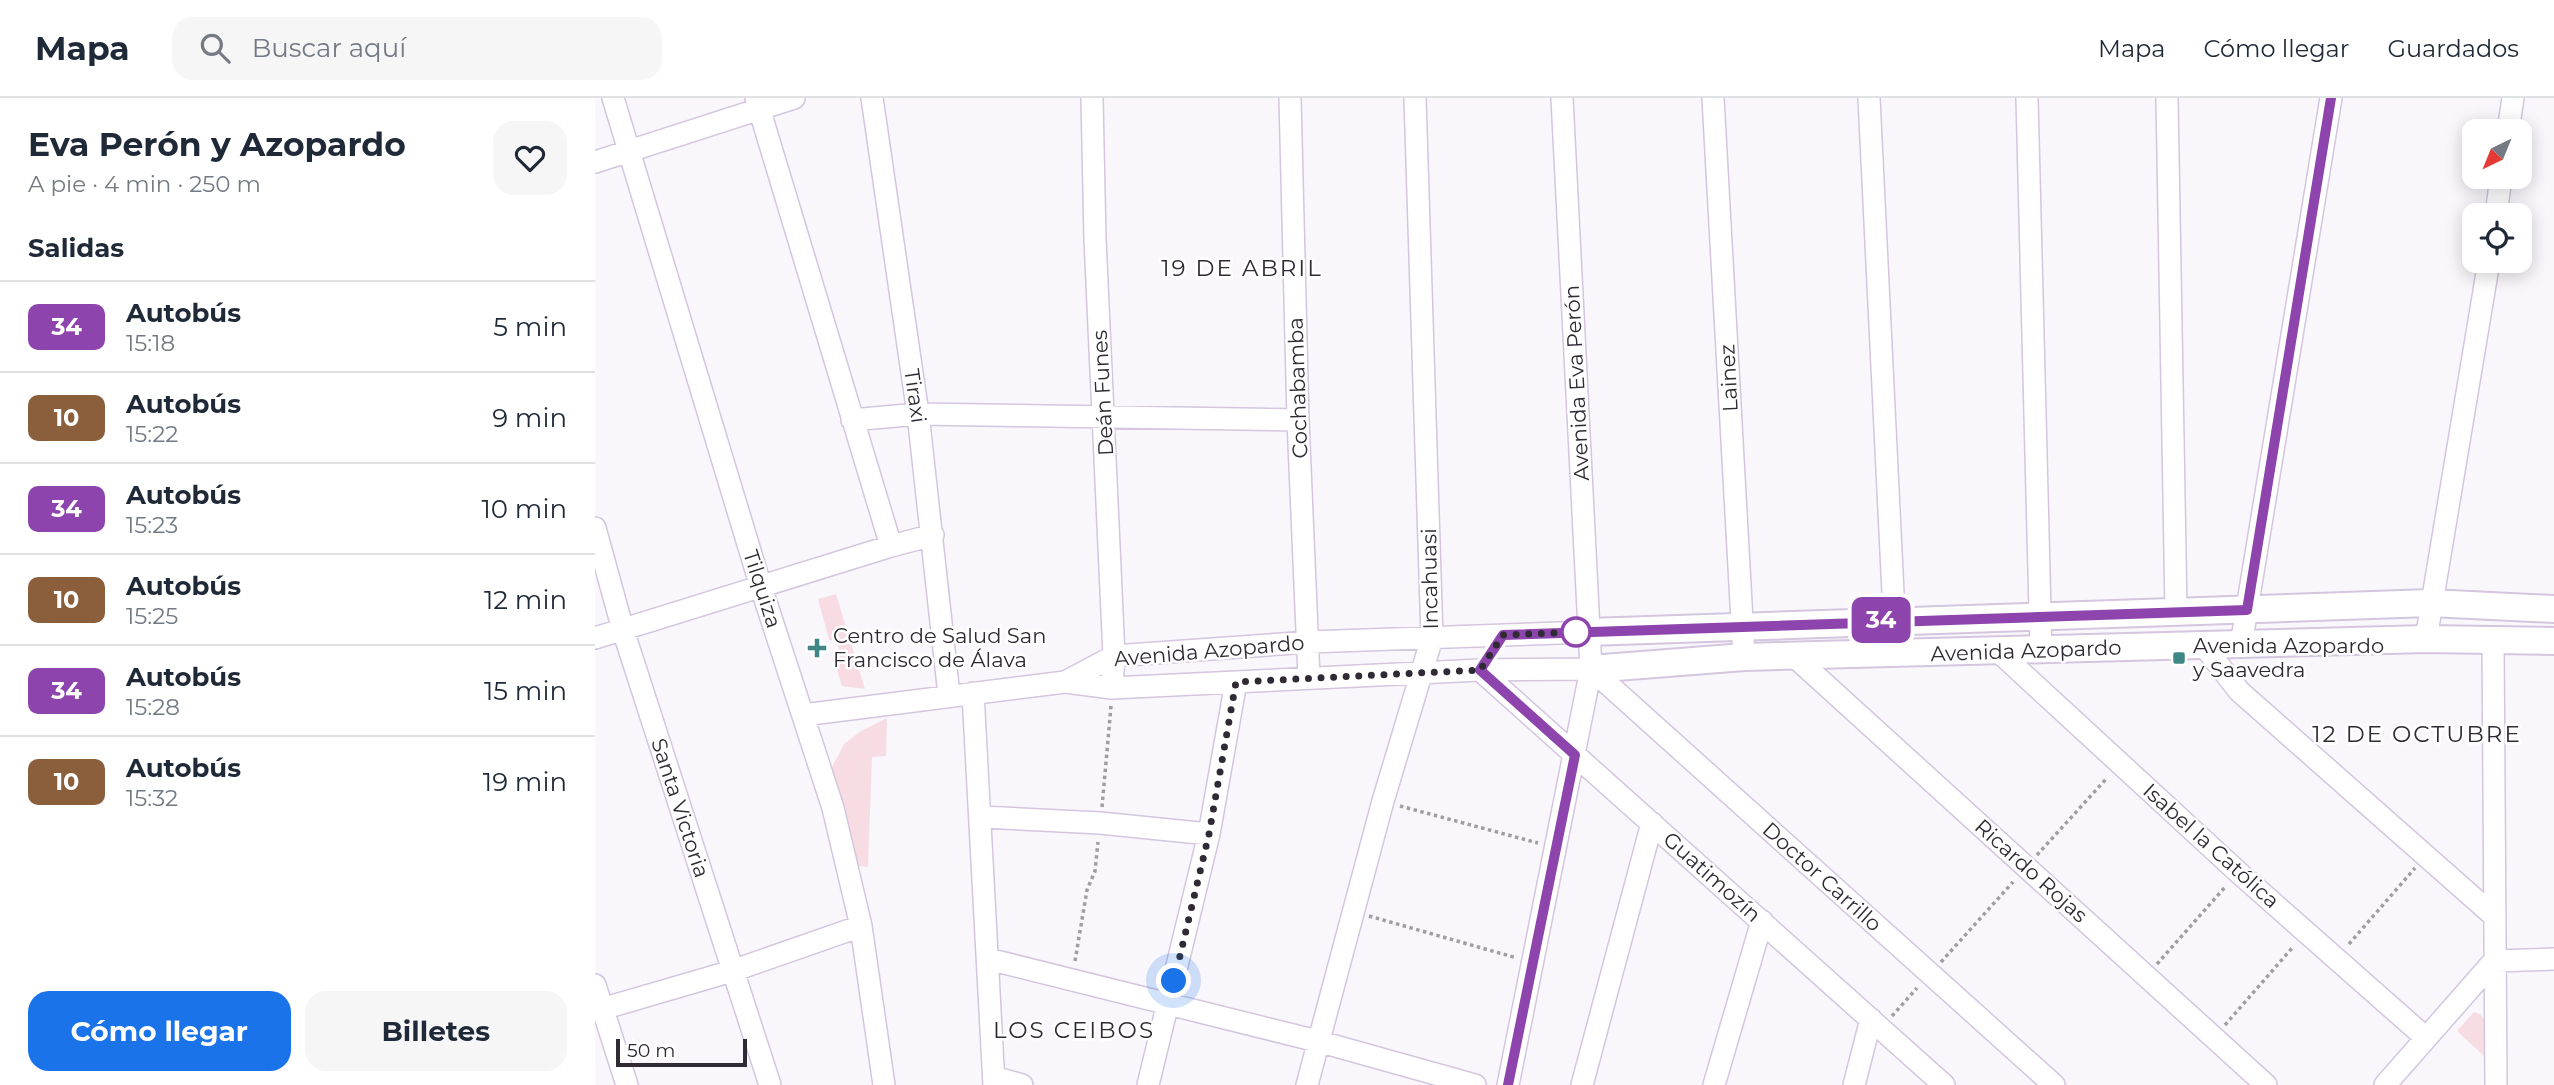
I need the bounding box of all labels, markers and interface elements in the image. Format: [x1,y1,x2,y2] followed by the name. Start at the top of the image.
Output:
[172,17,662,80] search box
[35,28,130,68] text: Mapa
[196,29,234,67] icon: search
[252,32,406,64] text: Buscar aquí
[2098,34,2165,63] text: Mapa
[2203,34,2349,63] text: Cómo llegar
[2387,34,2519,63] text: Guardados
[2462,119,2532,189] north arrow
[2462,119,2532,273] map controls
[493,121,567,195] button: heart
[28,124,406,164] text: Eva Perón y Azopardo
[28,170,261,198] text: A pie · 4 min · 250 m
[2462,203,2532,273] button: locate
[28,232,124,264] text: Salidas
[1161,254,1323,282] district label: 19 DE ABRIL
[1559,285,1594,482] street label: Avenida Eva Perón
[126,297,241,329] text: Autobús
[493,311,567,343] text: 5 min
[51,312,82,341] text: 34
[1283,317,1312,459] street label: Cochabamba
[126,329,175,357] text: 15:18
[1087,329,1118,457] street label: Deán Funes
[1714,343,1743,413] street label: Lainez
[899,367,932,425] street label: Tiraxi
[126,388,241,420] text: Autobús
[492,402,567,434] text: 9 min
[54,403,79,432] text: 10
[126,420,178,448] text: 15:22
[126,479,241,511] text: Autobús
[481,493,567,525] text: 10 min
[51,494,82,523] text: 34
[126,511,178,539] text: 15:23
[1416,528,1443,630] street label: Incahuasi
[738,547,787,631] street label: Tilquiza
[126,570,241,602] text: Autobús
[484,584,567,616] text: 12 min
[54,585,79,614] text: 10
[1849,597,1913,643] line badge: 34
[126,602,178,630] text: 15:25
[1866,605,1896,634] text: 34
[1561,617,1591,647] unlabelled marker
[833,623,1046,672] place label: Centro de Salud San Francisco de Álava
[1113,630,1305,671] street label: Avenida Azopardo
[2192,633,2384,682] place label: Avenida Azopardo y Saavedra
[1930,635,2122,666] street label: Avenida Azopardo
[807,638,827,658] marker: Centro de Salud San Francisco de Álava
[2171,650,2187,666] marker: Avenida Azopardo y Saavedra
[126,661,241,693] text: Autobús
[484,675,567,707] text: 15 min
[51,676,82,705] text: 34
[126,693,180,721] text: 15:28
[2312,720,2522,748] district label: 12 DE OCTUBRE
[646,735,715,881] street label: Santa Victoria
[126,752,241,784] text: Autobús
[483,766,567,798] text: 19 min
[54,767,79,796] text: 10
[2138,778,2285,913] street label: Isabel la Católica
[126,784,178,812] text: 15:32
[1970,814,2093,928] street label: Ricardo Rojas
[1758,817,1887,937] street label: Doctor Carrillo
[1658,826,1766,927] street label: Guatimozín
[1156,963,1191,998] your location
[28,991,291,1071] button: Cómo llegar
[305,991,567,1071] button: Billetes
[993,1016,1155,1044] district label: LOS CEIBOS
[616,1036,747,1068] scale bar
[627,1039,675,1062] text: 50 m

